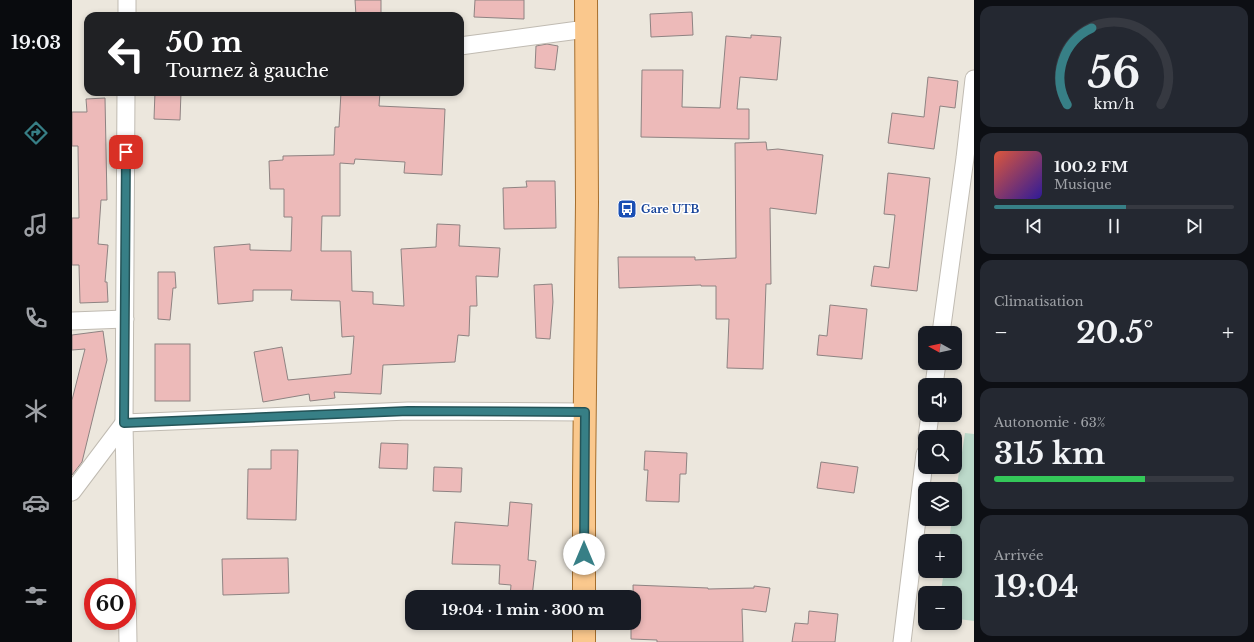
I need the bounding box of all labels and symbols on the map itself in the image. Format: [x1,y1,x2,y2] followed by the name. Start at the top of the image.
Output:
[109,135,143,169] pin
[616,198,638,220] bus stop icon: Gare UTB
[641,202,699,216] place label: Gare UTB
[918,326,962,370] north arrow
[563,533,605,575] position arrow
[84,578,136,630] speed limit sign: 60

